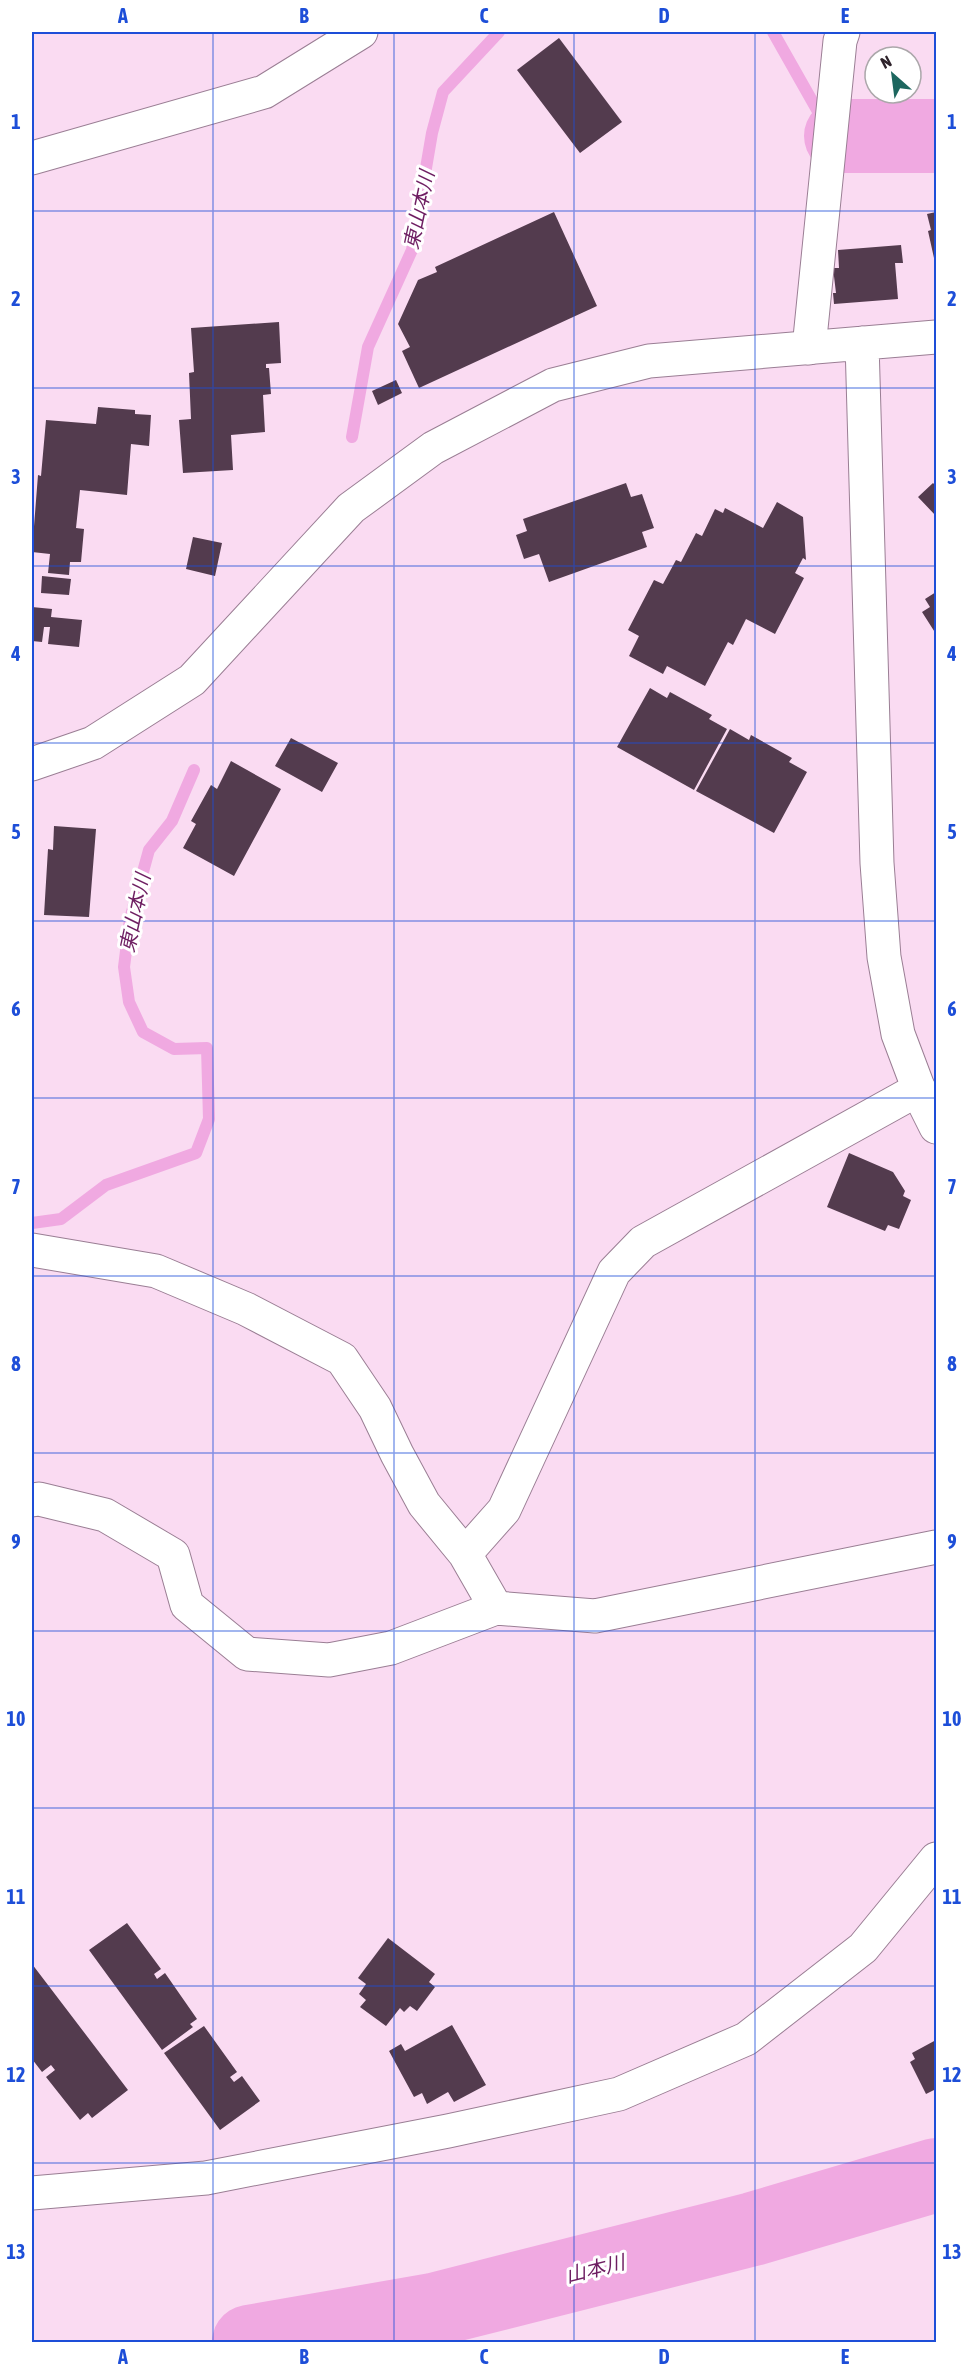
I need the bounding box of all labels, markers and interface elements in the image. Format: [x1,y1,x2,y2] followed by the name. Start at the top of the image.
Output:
[117,4,128,27] text: A
[299,4,309,27] text: B
[480,4,489,27] text: C
[658,4,670,27] text: D
[841,4,850,27] text: E
[863,45,923,105] north arrow
[878,52,894,72] text: N
[11,110,21,133] text: 1
[947,110,957,133] text: 1
[399,166,438,251] water label: 東山本川
[11,287,21,310] text: 2
[947,287,957,310] text: 2
[11,465,21,488] text: 3
[947,465,957,488] text: 3
[10,642,21,665] text: 4
[946,642,957,665] text: 4
[11,820,21,843] text: 5
[947,820,957,843] text: 5
[115,869,154,954] water label: 東山本川
[11,997,21,1020] text: 6
[947,997,957,1020] text: 6
[11,1175,21,1198] text: 7
[947,1175,957,1198] text: 7
[11,1352,21,1375] text: 8
[947,1352,957,1375] text: 8
[11,1530,21,1553] text: 9
[947,1530,957,1553] text: 9
[7,1707,25,1730] text: 10
[943,1707,961,1730] text: 10
[7,1885,25,1908] text: 11
[943,1885,961,1908] text: 11
[7,2063,25,2086] text: 12
[943,2063,961,2086] text: 12
[7,2240,25,2263] text: 13
[943,2240,961,2263] text: 13
[563,2250,629,2287] water label: 山本川
[117,2345,128,2368] text: A
[299,2345,309,2368] text: B
[480,2345,489,2368] text: C
[658,2345,670,2368] text: D
[841,2345,850,2368] text: E

